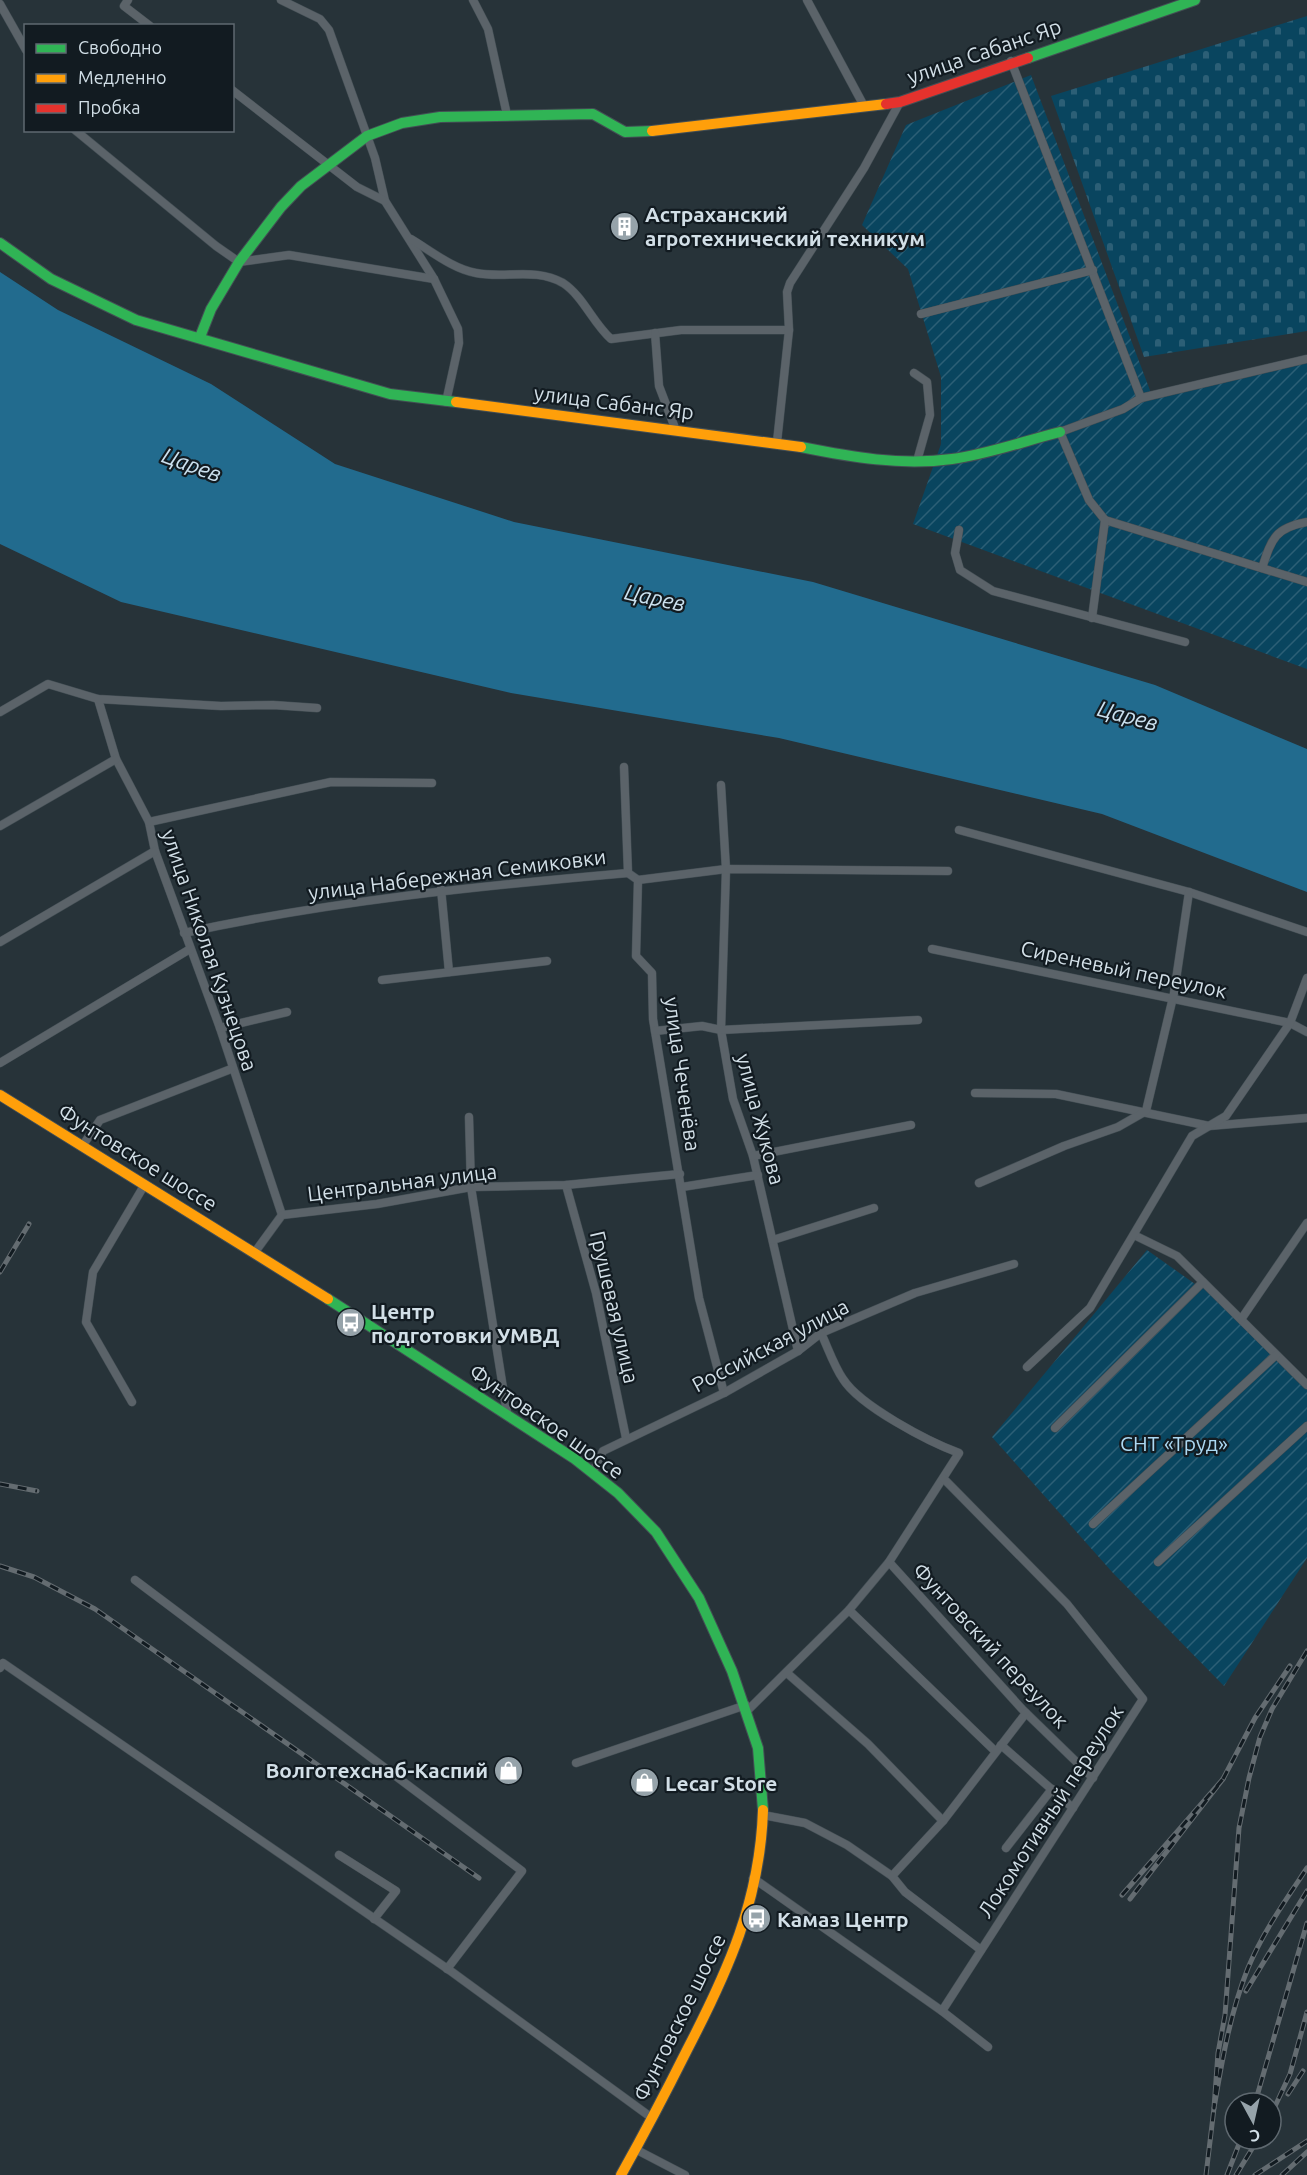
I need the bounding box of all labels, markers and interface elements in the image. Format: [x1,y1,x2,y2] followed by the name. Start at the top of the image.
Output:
[904,13,1064,89] street label: улица Сабанс Яр
[24,24,234,132] legend
[78,37,162,57] text: Свободно
[78,67,167,87] text: Медленно
[78,97,141,117] text: Пробка
[645,202,925,250] place label: Астраханский агротехнический техникум
[608,210,640,242] building icon: Астраханский агротехнический техникум
[533,380,695,424] street label: улица Сабанс Яр
[159,442,225,486] water label: Царев
[622,578,688,616] water label: Царев
[1095,695,1161,735] water label: Царев
[157,826,263,1074] street label: улица Николая Кузнецова
[307,844,607,904] street label: улица Набережная Семиковки
[1019,935,1229,1003] street label: Сиреневый переулок
[660,995,706,1153] street label: улица Чеченёва
[732,1051,790,1187] street label: улица Жукова
[54,1098,222,1216] street label: Фунтовское шоссе
[306,1158,498,1206] street label: Центральная улица
[586,1228,644,1386] street label: Грушевая улица
[688,1294,852,1396] street label: Российская улица
[371,1299,560,1347] place label: Центр подготовки УМВД
[334,1307,366,1339] bus stop icon: Центр подготовки УМВД
[465,1359,629,1483] street label: Фунтовское шоссе
[1120,1431,1228,1455] park label: СНТ «Труд»
[908,1558,1074,1733] street label: Фунтовский переулок
[972,1700,1128,1922] street label: Локомотивный переулок
[493,1754,525,1786] shop icon: Волготехснаб-Каспий
[265,1758,488,1782] place label: Волготехснаб-Каспий
[628,1767,660,1799] shop icon: Lecar Store
[665,1771,777,1795] place label: Lecar Store
[740,1903,772,1935] bus stop icon: Камаз Центр
[777,1907,909,1931] place label: Камаз Центр
[628,1930,730,2104] street label: Фунтовское шоссе
[1223,2091,1283,2151] north arrow
[1249,2126,1261,2145] text: С

